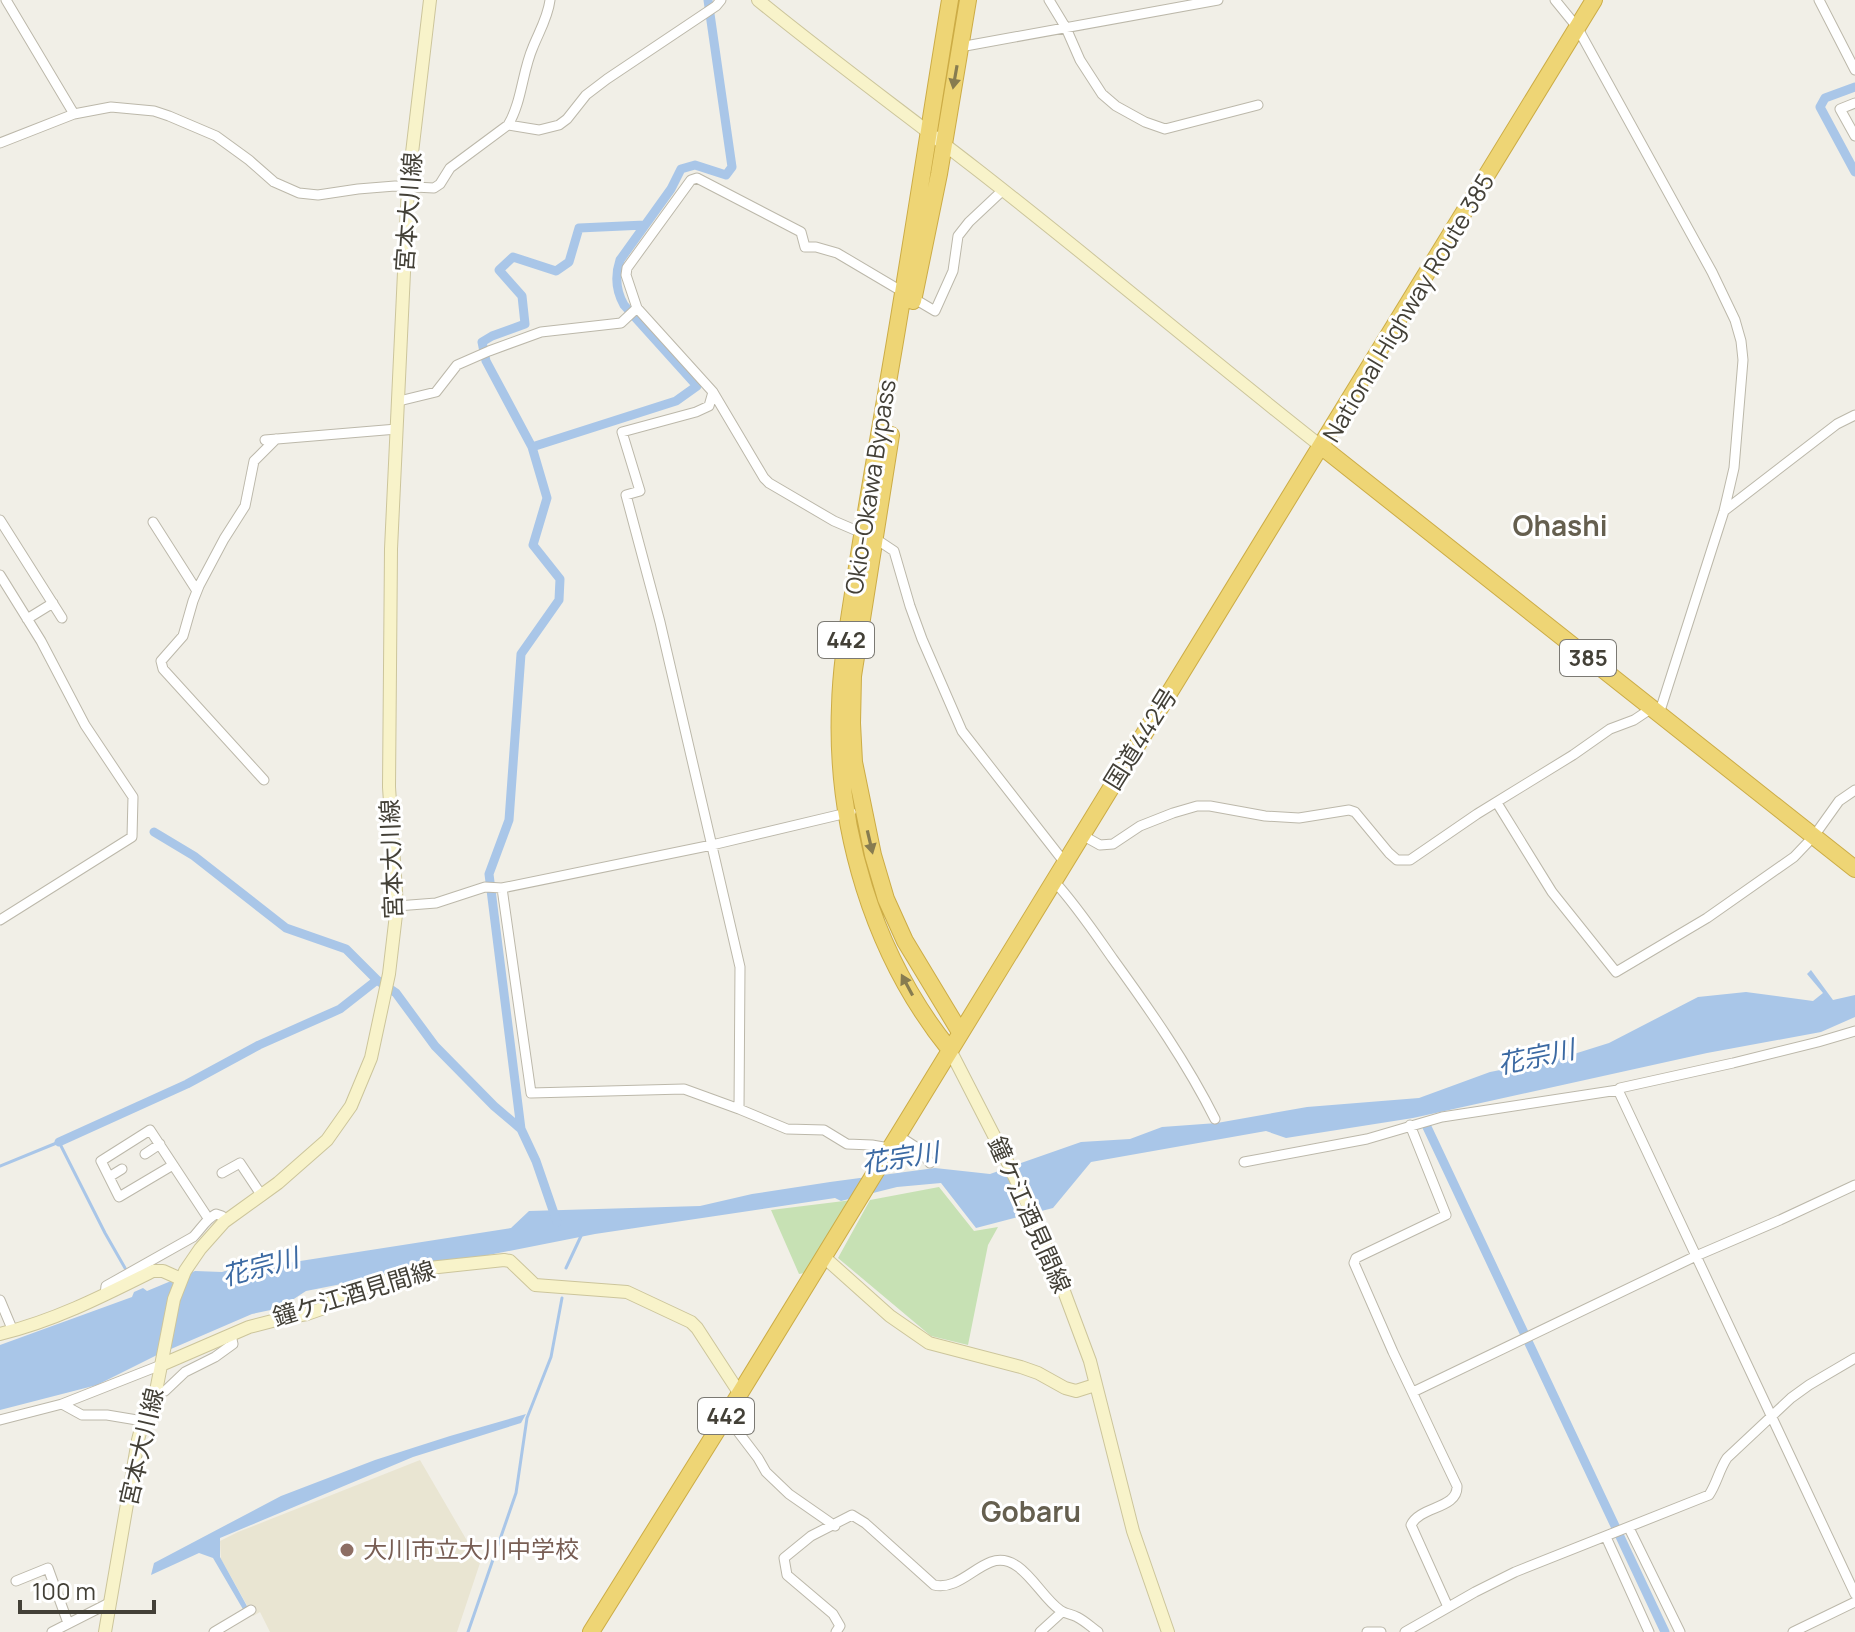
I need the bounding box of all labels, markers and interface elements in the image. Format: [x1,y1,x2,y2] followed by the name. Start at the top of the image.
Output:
[948,65,960,90] one-way arrow
[387,151,428,273] street label: 宮本大川線
[1314,167,1501,448] street label: National Highway Route 385
[836,377,903,597] street label: Okio-Okawa Bypass
[1512,506,1608,544] district label: Ohashi
[818,622,874,658] road number: 442
[1560,640,1616,676] road number: 385
[1095,681,1184,795] street label: 国道442号
[372,799,409,920] street label: 宮本大川線
[864,830,877,855] one-way arrow
[900,974,913,997] one-way arrow
[1494,1030,1581,1082] water label: 花宗川
[981,1131,1080,1298] street label: 鐘ケ江酒見間線
[859,1133,944,1181] water label: 花宗川
[217,1238,305,1294] water label: 花宗川
[268,1252,439,1333] street label: 鐘ケ江酒見間線
[111,1384,170,1509] street label: 宮本大川線
[698,1398,754,1434] road number: 442
[981,1492,1081,1530] district label: Gobaru
[363,1532,579,1565] place label: 大川市立大川中学校
[338,1541,356,1559] marker: 大川市立大川中学校
[20,1564,154,1614] scale bar
[32,1574,96,1607] text: 100 m

